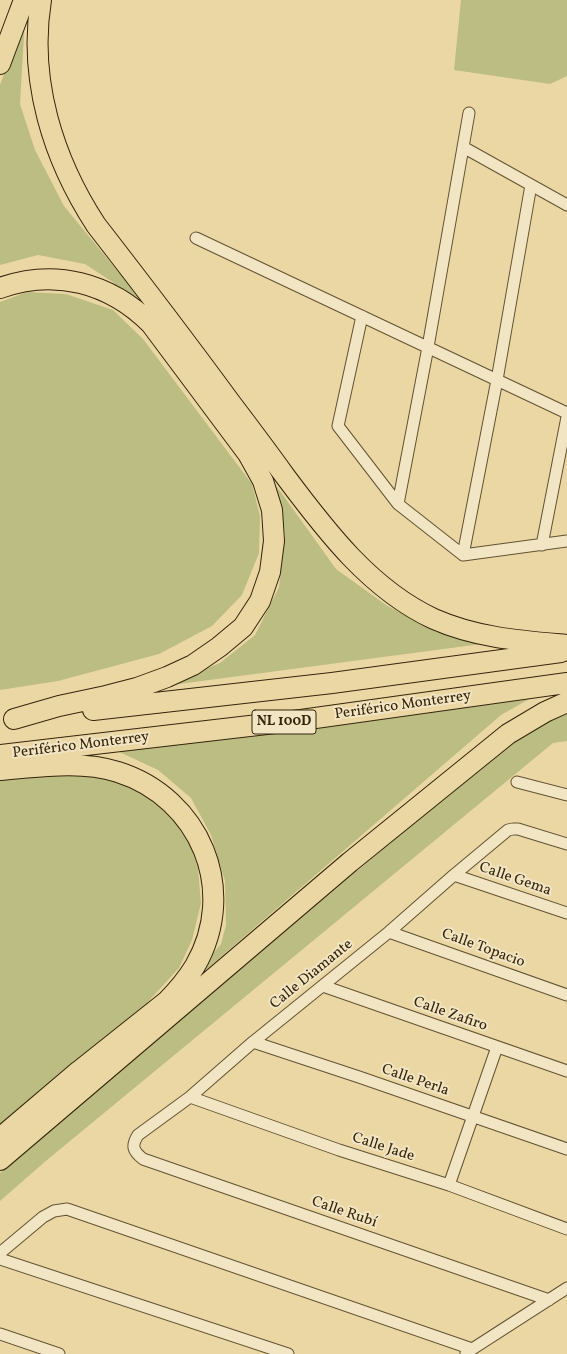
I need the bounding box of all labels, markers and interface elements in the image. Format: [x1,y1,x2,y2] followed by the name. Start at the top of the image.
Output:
[334,688,472,724] street label: Periférico Monterrey
[252,710,316,734] road number: NL 100D
[12,729,150,763] street label: Periférico Monterrey
[477,859,553,901] street label: Calle Gema
[439,926,527,972] street label: Calle Topacio
[267,936,357,1014] street label: Calle Diamante
[411,994,489,1036] street label: Calle Zafiro
[379,1061,451,1101] street label: Calle Perla
[350,1130,416,1166] street label: Calle Jade
[309,1193,379,1233] street label: Calle Rubí

